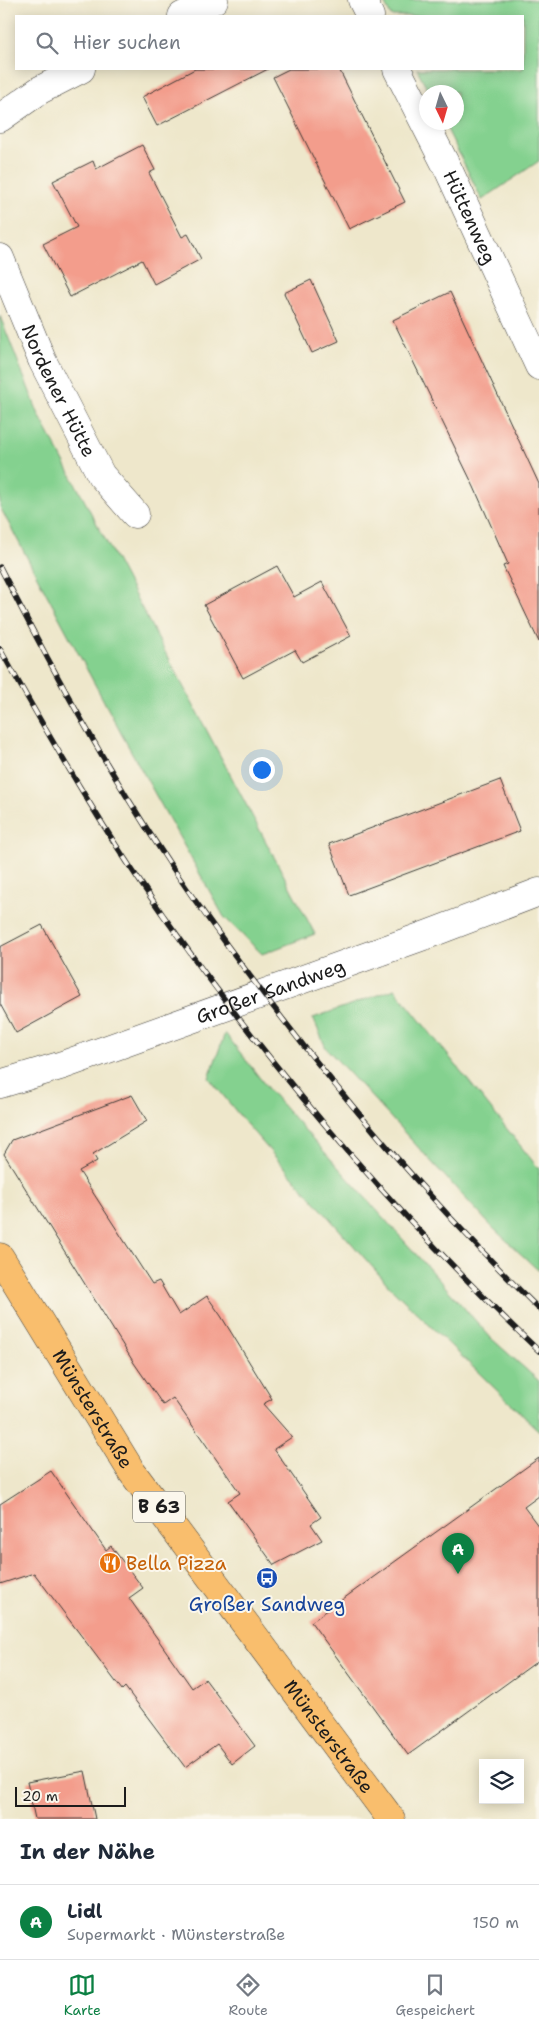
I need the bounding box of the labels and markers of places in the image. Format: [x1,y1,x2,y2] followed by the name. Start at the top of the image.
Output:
[442,1533,474,1574] pin: A
[98,1551,122,1575] restaurant icon: Bella Pizza
[126,1551,227,1576] place label: Bella Pizza
[255,1566,279,1590] bus stop icon: Großer Sandweg
[189,1592,345,1617] place label: Großer Sandweg

